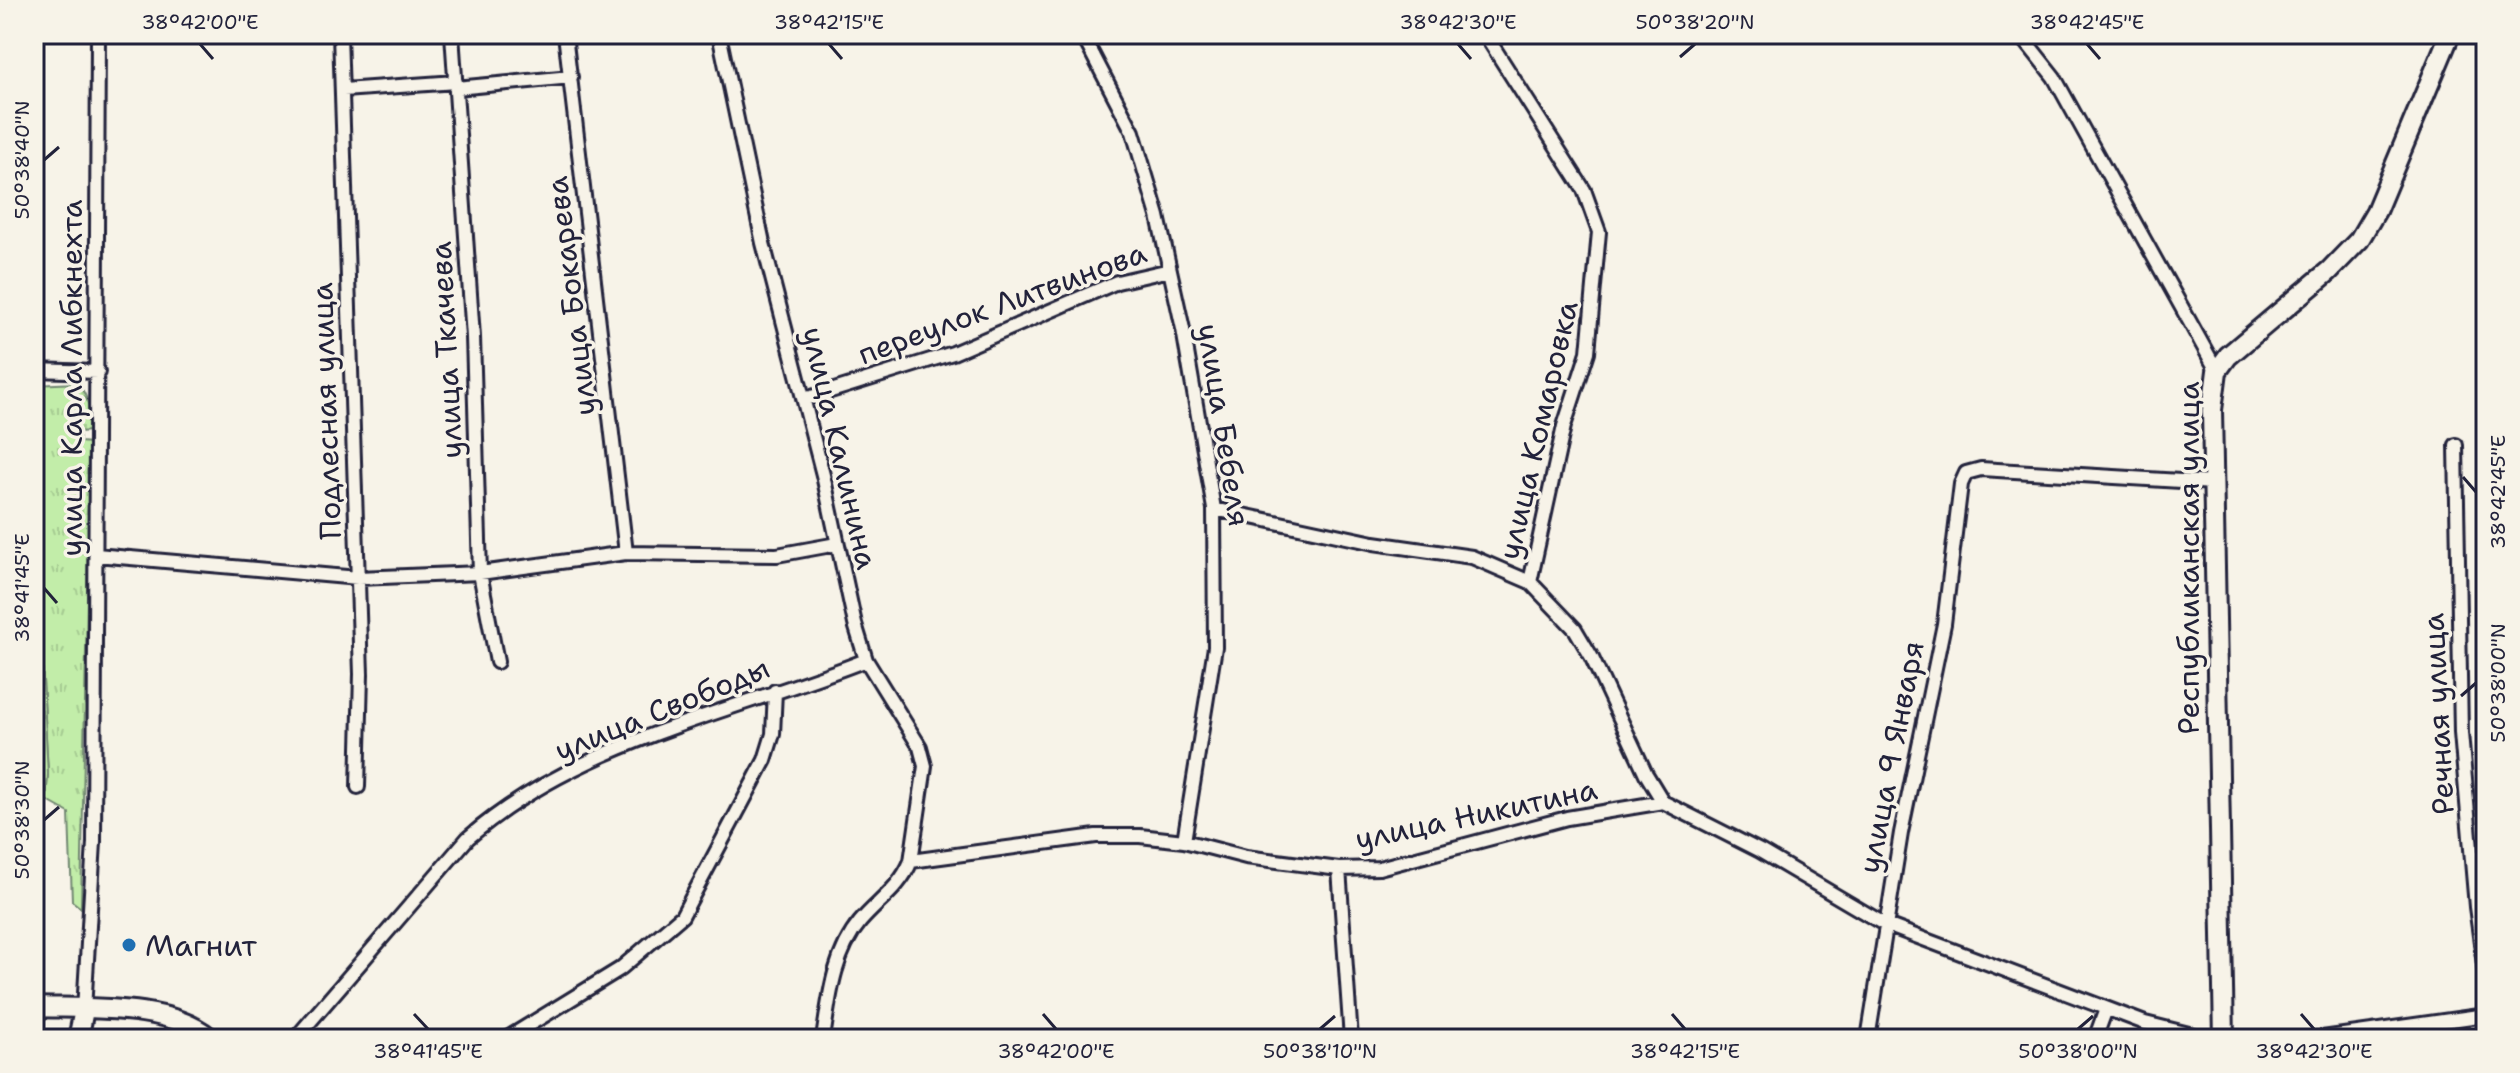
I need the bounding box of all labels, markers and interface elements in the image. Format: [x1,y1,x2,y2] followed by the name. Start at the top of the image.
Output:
[141,9,259,35] text: 38°42'00"E
[774,9,884,35] text: 38°42'15"E
[1399,9,1517,35] text: 38°42'30"E
[1636,9,1754,35] text: 50°38'20"N
[2030,9,2144,35] text: 38°42'45"E
[9,100,35,220] text: 50°38'40"N
[536,174,606,418] street label: улица Бокарева
[51,199,92,557] street label: улица Карла Либкнехта
[852,232,1152,374] street label: переулок Литвинова
[420,240,472,460] street label: улица Ткачева
[301,281,351,540] street label: Подлесная улица
[1488,296,1588,563] street label: улица Комаровка
[1188,321,1260,529] street label: улица Бебеля
[792,323,888,574] street label: улица Калинина
[2168,381,2209,735] street label: Республиканская улица
[2485,435,2511,549] text: 38°42'45"E
[9,533,35,643] text: 38°41'45"E
[2412,612,2464,816] street label: Речная улица
[2485,623,2511,743] text: 50°38'00"N
[1848,637,1934,877] street label: улица 9 Января
[548,647,776,771] street label: улица Свободы
[9,760,35,880] text: 50°38'30"N
[1351,768,1601,860] street label: улица Никитина
[145,925,258,966] place label: Магнит
[120,936,138,954] marker: Магнит
[373,1038,483,1064] text: 38°41'45"E
[997,1038,1115,1064] text: 38°42'00"E
[1263,1038,1377,1064] text: 50°38'10"N
[1630,1038,1740,1064] text: 38°42'15"E
[2018,1038,2138,1064] text: 50°38'00"N
[2255,1038,2373,1064] text: 38°42'30"E

